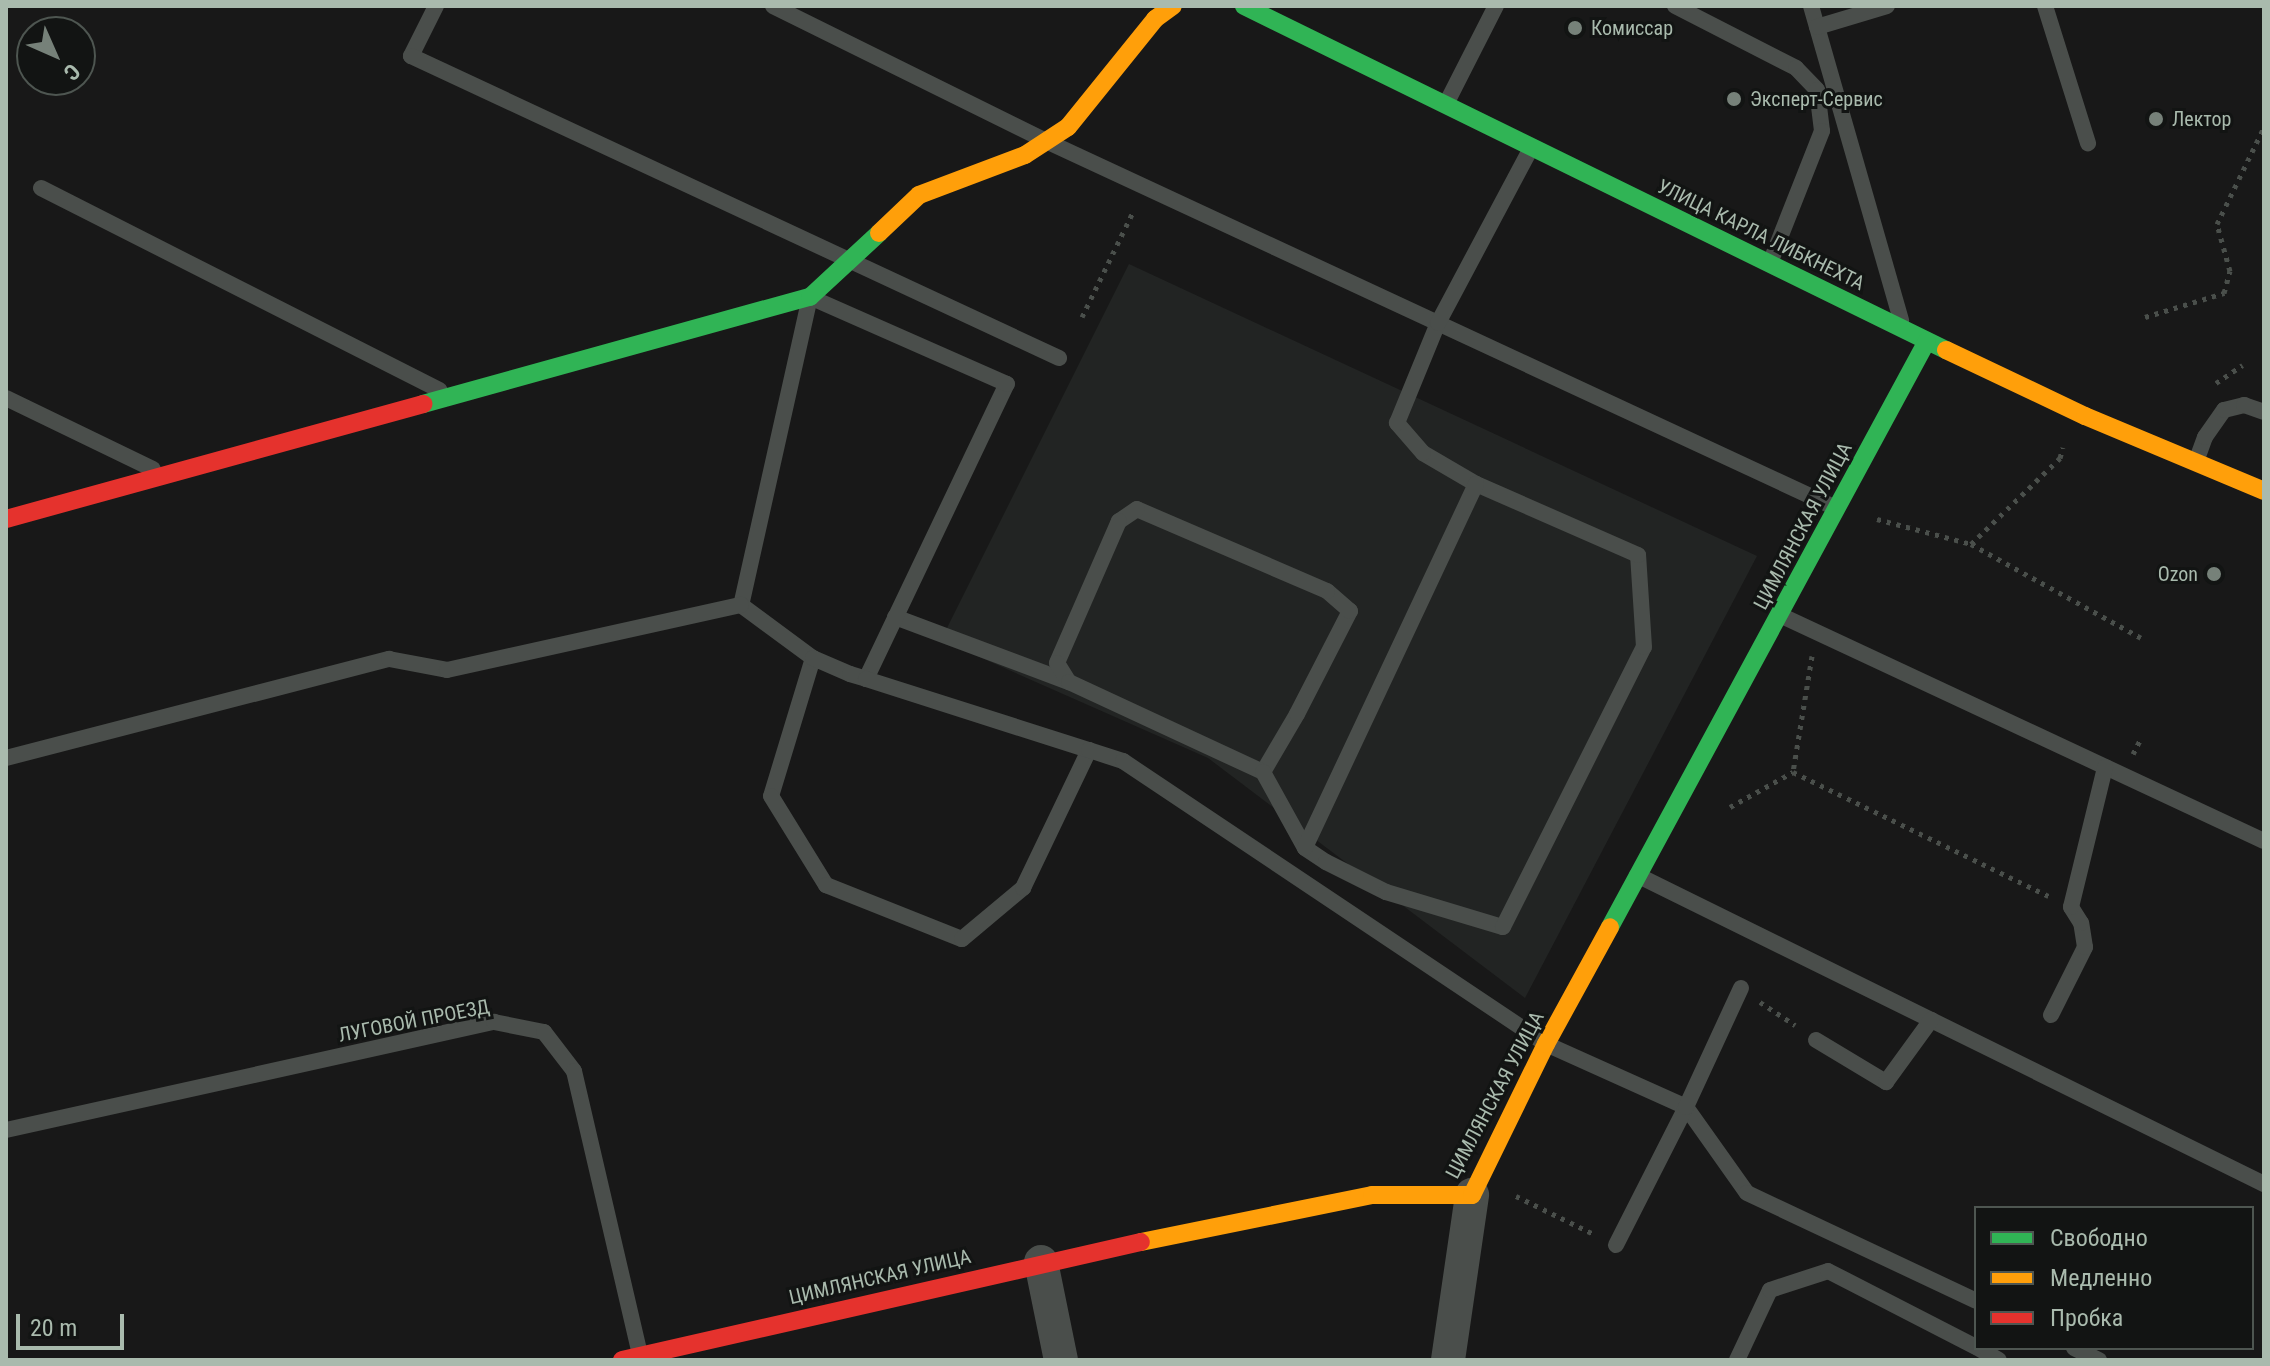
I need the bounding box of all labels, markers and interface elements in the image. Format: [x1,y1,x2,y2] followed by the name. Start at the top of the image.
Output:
[16,16,96,96] north arrow
[1591,16,1673,40] place label: Комиссар
[1566,19,1584,37] marker: Комиссар
[59,59,85,85] text: С
[1750,87,1883,111] place label: Эксперт-Сервис
[1725,90,1743,108] marker: Эксперт-Сервис
[2172,107,2231,131] place label: Лектор
[2147,110,2165,128] marker: Лектор
[1653,174,1869,296] street label: УЛИЦА КАРЛА ЛИБКНЕХТА
[1749,438,1857,614] street label: ЦИМЛЯНСКАЯ УЛИЦА
[2158,562,2198,586] place label: Ozon
[2205,565,2223,583] marker: Ozon
[336,995,492,1047] street label: ЛУГОВОЙ ПРОЕЗД
[1441,1007,1549,1183] street label: ЦИМЛЯНСКАЯ УЛИЦА
[1974,1206,2254,1350] legend
[2050,1224,2148,1252] text: Свободно
[787,1244,973,1310] street label: ЦИМЛЯНСКАЯ УЛИЦА
[2050,1264,2152,1292] text: Медленно
[20,1298,128,1348] scale bar
[2050,1304,2123,1332] text: Пробка
[30,1314,77,1342] text: 20 m

